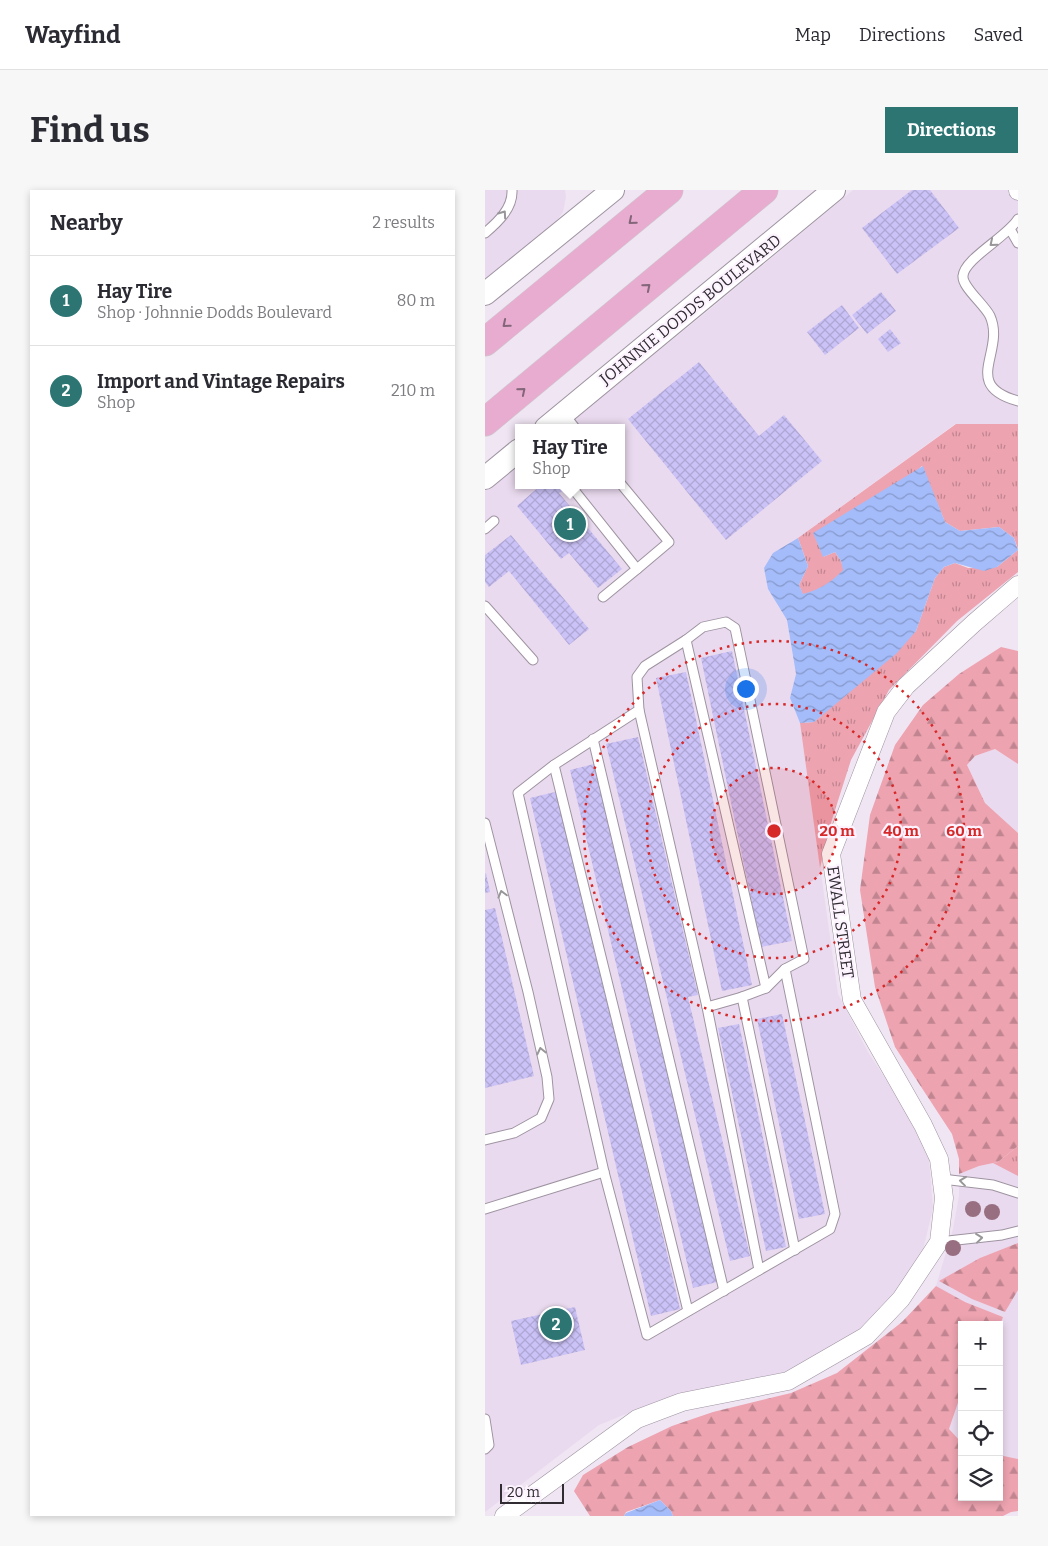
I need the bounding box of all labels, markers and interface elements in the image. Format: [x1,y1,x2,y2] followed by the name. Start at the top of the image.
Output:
[25,21,121,49] text: Wayfind
[795,24,831,46] text: Map
[859,24,946,46] text: Directions
[974,24,1023,46] text: Saved
[885,107,1018,153] button: Directions
[30,109,150,151] text: Find us
[50,210,123,236] text: Nearby
[497,210,506,220] one-way arrow
[372,213,435,232] text: 2 results
[629,215,638,224] one-way arrow
[595,230,785,389] street label: JOHNNIE DODDS BOULEVARD
[990,237,999,246] one-way arrow
[97,280,172,303] text: Hay Tire
[642,284,651,293] one-way arrow
[63,291,69,310] text: 1
[397,291,435,310] text: 80 m
[97,303,332,322] text: Shop · Johnnie Dodds Boulevard
[503,319,512,328] one-way arrow
[97,370,345,393] text: Import and Vintage Repairs
[61,381,71,400] text: 2
[391,381,435,400] text: 210 m
[517,388,526,397] one-way arrow
[97,393,135,412] text: Shop
[515,424,625,489] popup
[532,436,608,459] text: Hay Tire
[532,459,571,478] text: Shop
[554,505,586,543] pin: 1
[733,676,759,702] your location
[765,822,783,840] centre of rings
[820,822,855,840] text: 20 m
[883,822,920,840] text: 40 m
[946,822,982,840] text: 60 m
[823,865,858,979] street label: EWALL STREET
[497,889,508,898] one-way arrow
[536,1047,547,1056] one-way arrow
[959,1176,967,1187] one-way arrow
[975,1233,983,1244] one-way arrow
[540,1305,572,1343] pin: 2
[958,1321,1003,1501] map controls
[958,1321,1003,1366] button: +
[958,1366,1003,1411] button: −
[958,1411,1003,1456] button: locate
[958,1456,1003,1501] button: layers
[500,1481,564,1504] scale bar
[507,1484,540,1501] text: 20 m

